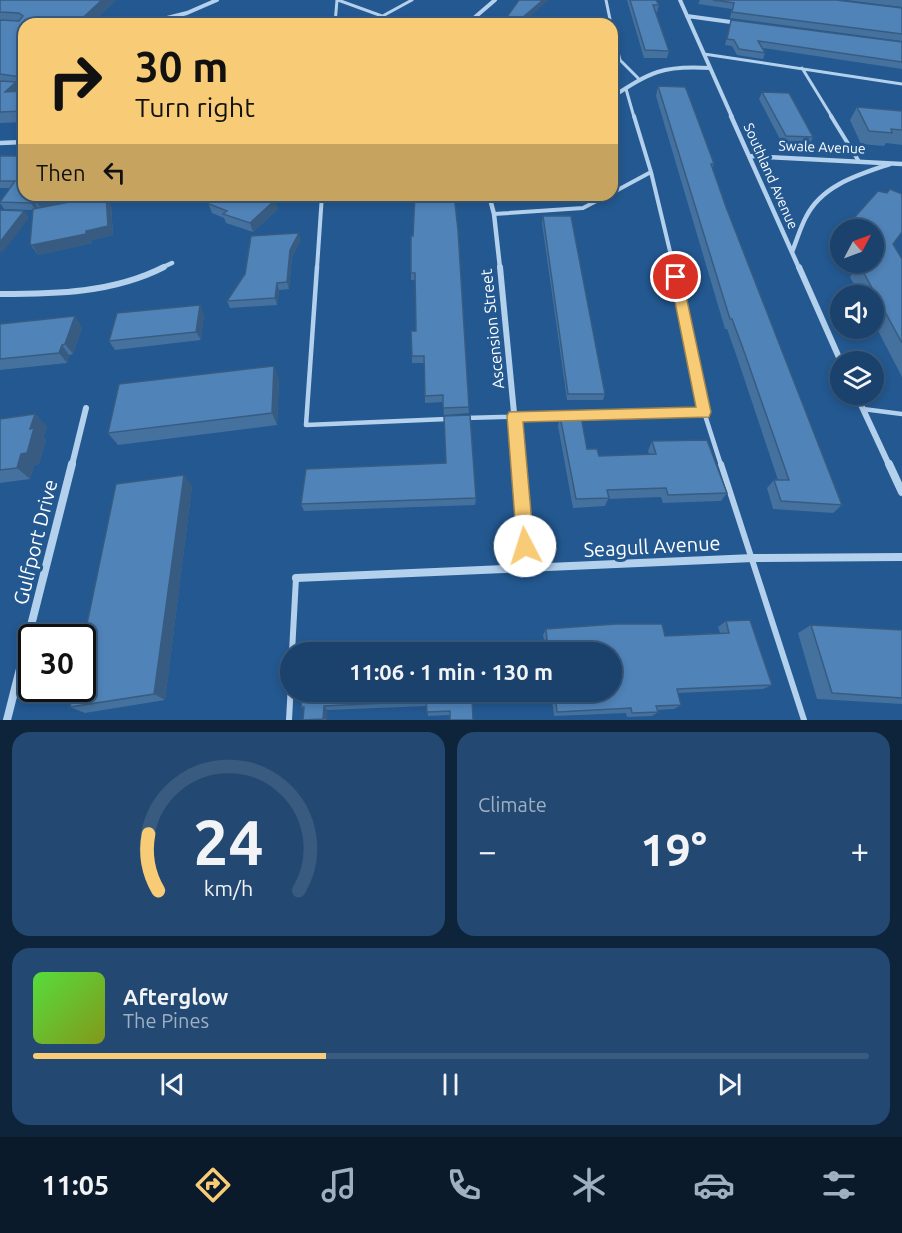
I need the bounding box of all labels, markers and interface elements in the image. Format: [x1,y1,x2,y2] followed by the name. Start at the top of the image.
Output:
[36,42,114,120] icon: right
[135,43,229,90] text: 30 m
[135,92,255,122] text: Turn right
[740,120,802,232] street label: Southland Avenue
[778,137,866,157] street label: Swale Avenue
[98,156,131,189] icon: left
[36,160,86,185] text: Then
[830,219,884,273] north arrow
[830,219,884,405] map controls
[650,251,701,302] pin
[659,260,692,293] icon: arrive
[477,267,507,390] street label: Ascension Street
[830,285,884,339] button: sound
[830,351,884,405] button: layers
[8,477,62,607] street label: Gulfport Drive
[493,514,557,578] position arrow
[583,531,721,561] street label: Seagull Avenue
[18,624,96,702] speed limit sign: 30
[349,659,553,684] text: 11:06 · 1 min · 130 m
[478,793,547,816] text: Climate
[193,807,264,877] text: 24
[640,824,707,875] text: 19°
[478,832,497,869] text: −
[850,832,869,869] text: +
[204,876,253,900] text: km/h
[123,984,228,1009] text: Afterglow
[123,1009,209,1032] text: The Pines
[156,1068,189,1101] icon: previous
[434,1068,467,1101] icon: pause
[713,1068,746,1101] icon: next
[192,1164,234,1206] icon: directions
[318,1164,360,1206] icon: music
[443,1164,485,1206] icon: phone
[568,1164,610,1206] icon: climate
[693,1164,735,1206] icon: car
[818,1164,860,1206] icon: filters
[42,1170,109,1200] text: 11:05

